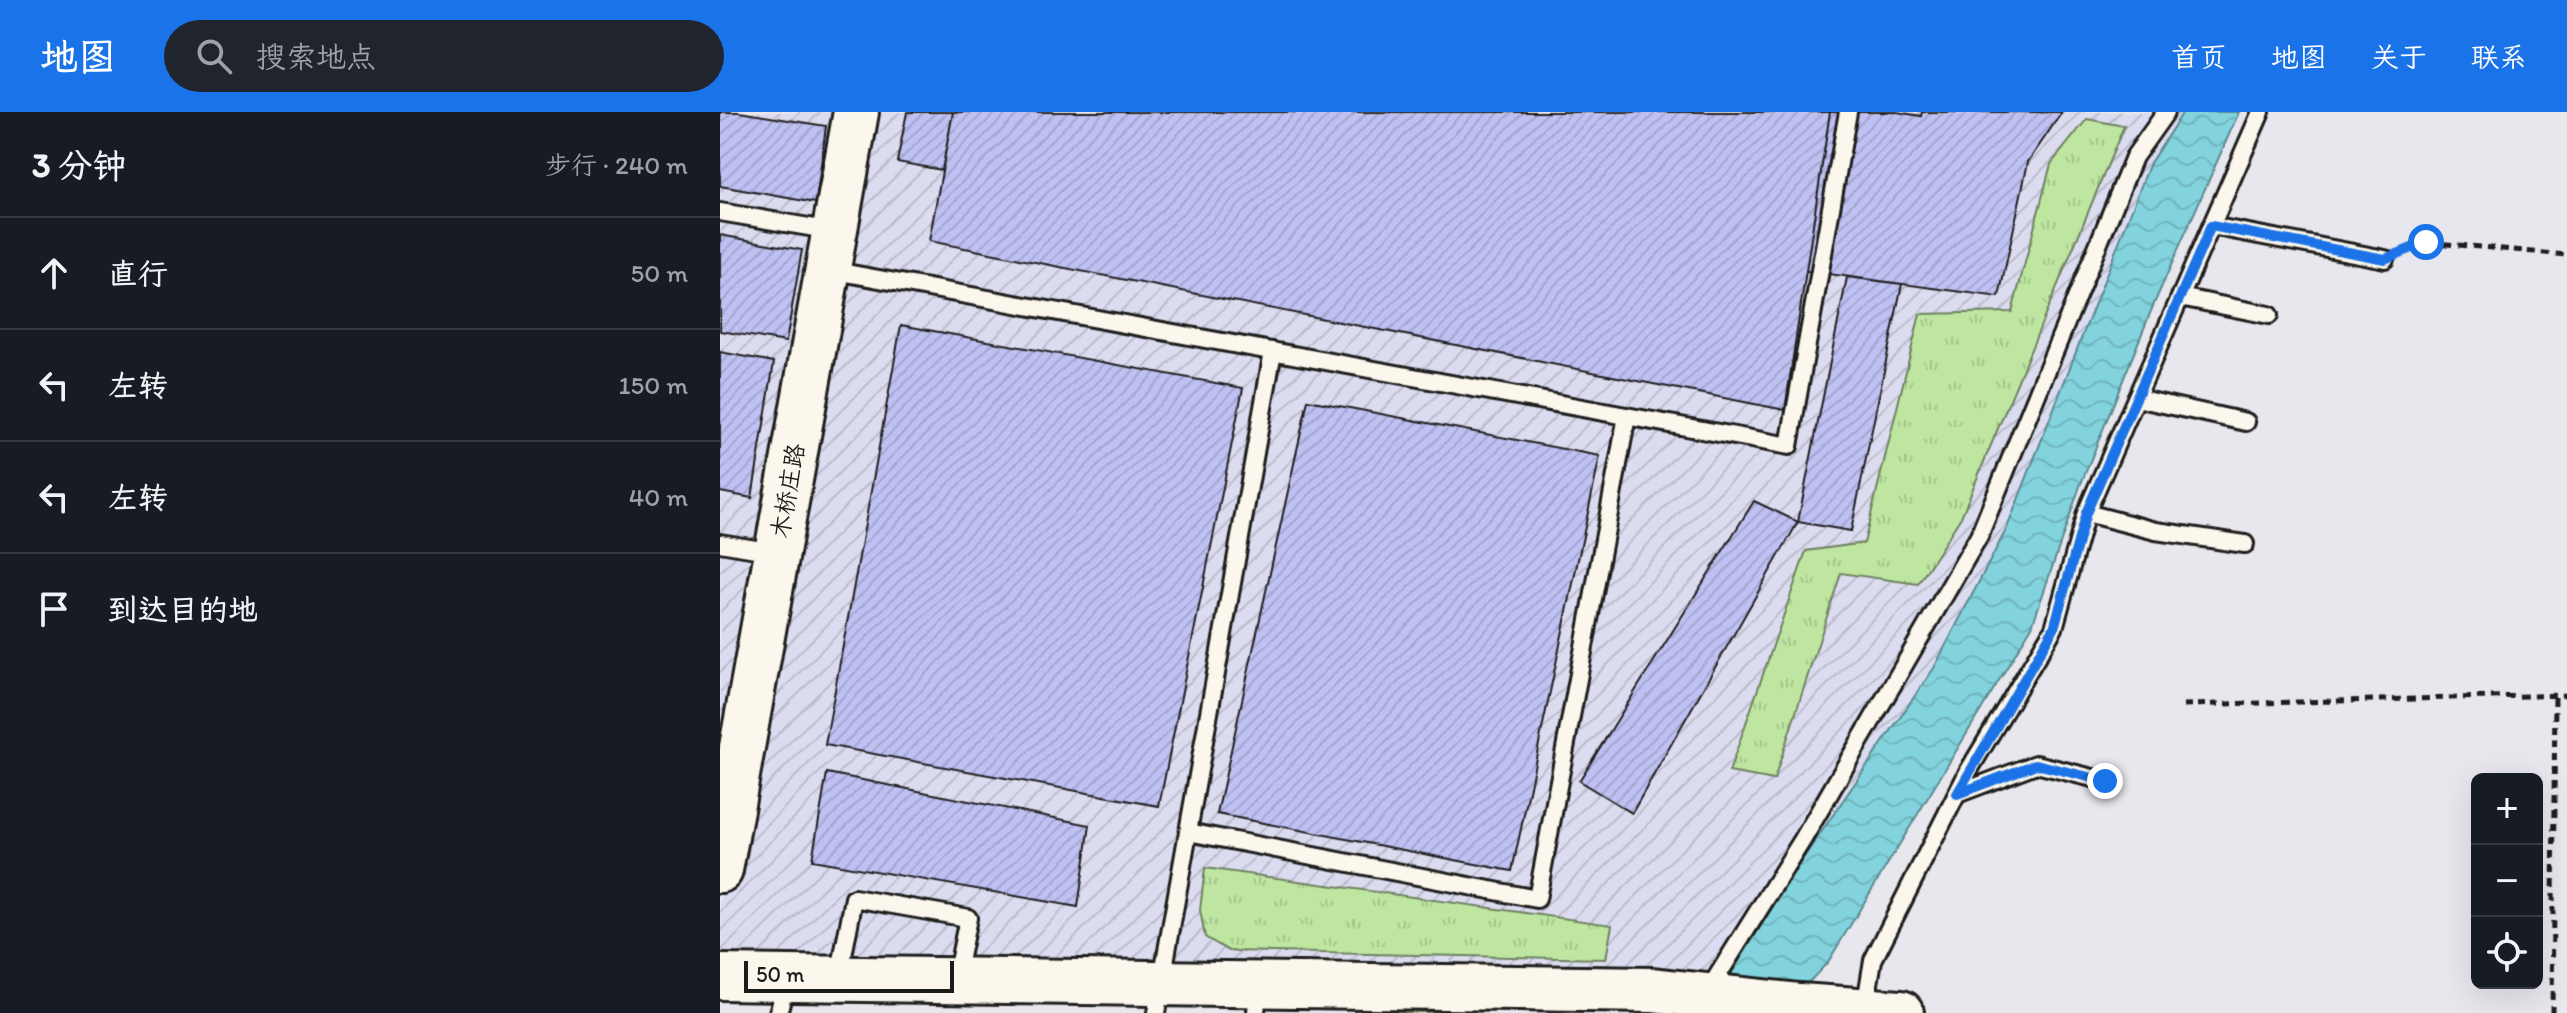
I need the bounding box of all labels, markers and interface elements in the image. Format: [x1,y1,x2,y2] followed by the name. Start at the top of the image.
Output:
[164,20,724,92] search box
[40,34,116,80] text: 地图
[192,34,236,78] icon: search
[256,38,376,75] text: 搜索地点
[2171,40,2227,74] text: 首页
[2271,40,2327,74] text: 地图
[2371,40,2427,74] text: 关于
[2471,40,2527,74] text: 联系
[32,145,126,186] text: 3 分钟
[545,149,688,181] text: 步行 · 240 m
[2408,224,2444,260] route start
[32,251,76,295] icon: ahead
[108,255,168,292] text: 直行
[631,257,688,289] text: 50 m
[32,363,76,407] icon: left
[108,367,168,404] text: 左转
[619,369,688,401] text: 150 m
[765,441,810,541] street label: 木桥庄路
[32,475,76,519] icon: left
[108,479,168,516] text: 左转
[629,481,688,513] text: 40 m
[32,587,76,631] icon: arrive
[108,591,258,628] text: 到达目的地
[2087,763,2123,799] route end
[2471,773,2543,989] map controls
[2471,773,2543,845] button: +
[2471,845,2543,917] button: −
[2471,917,2543,989] button: locate
[744,957,954,993] scale bar
[756,961,805,988] text: 50 m

